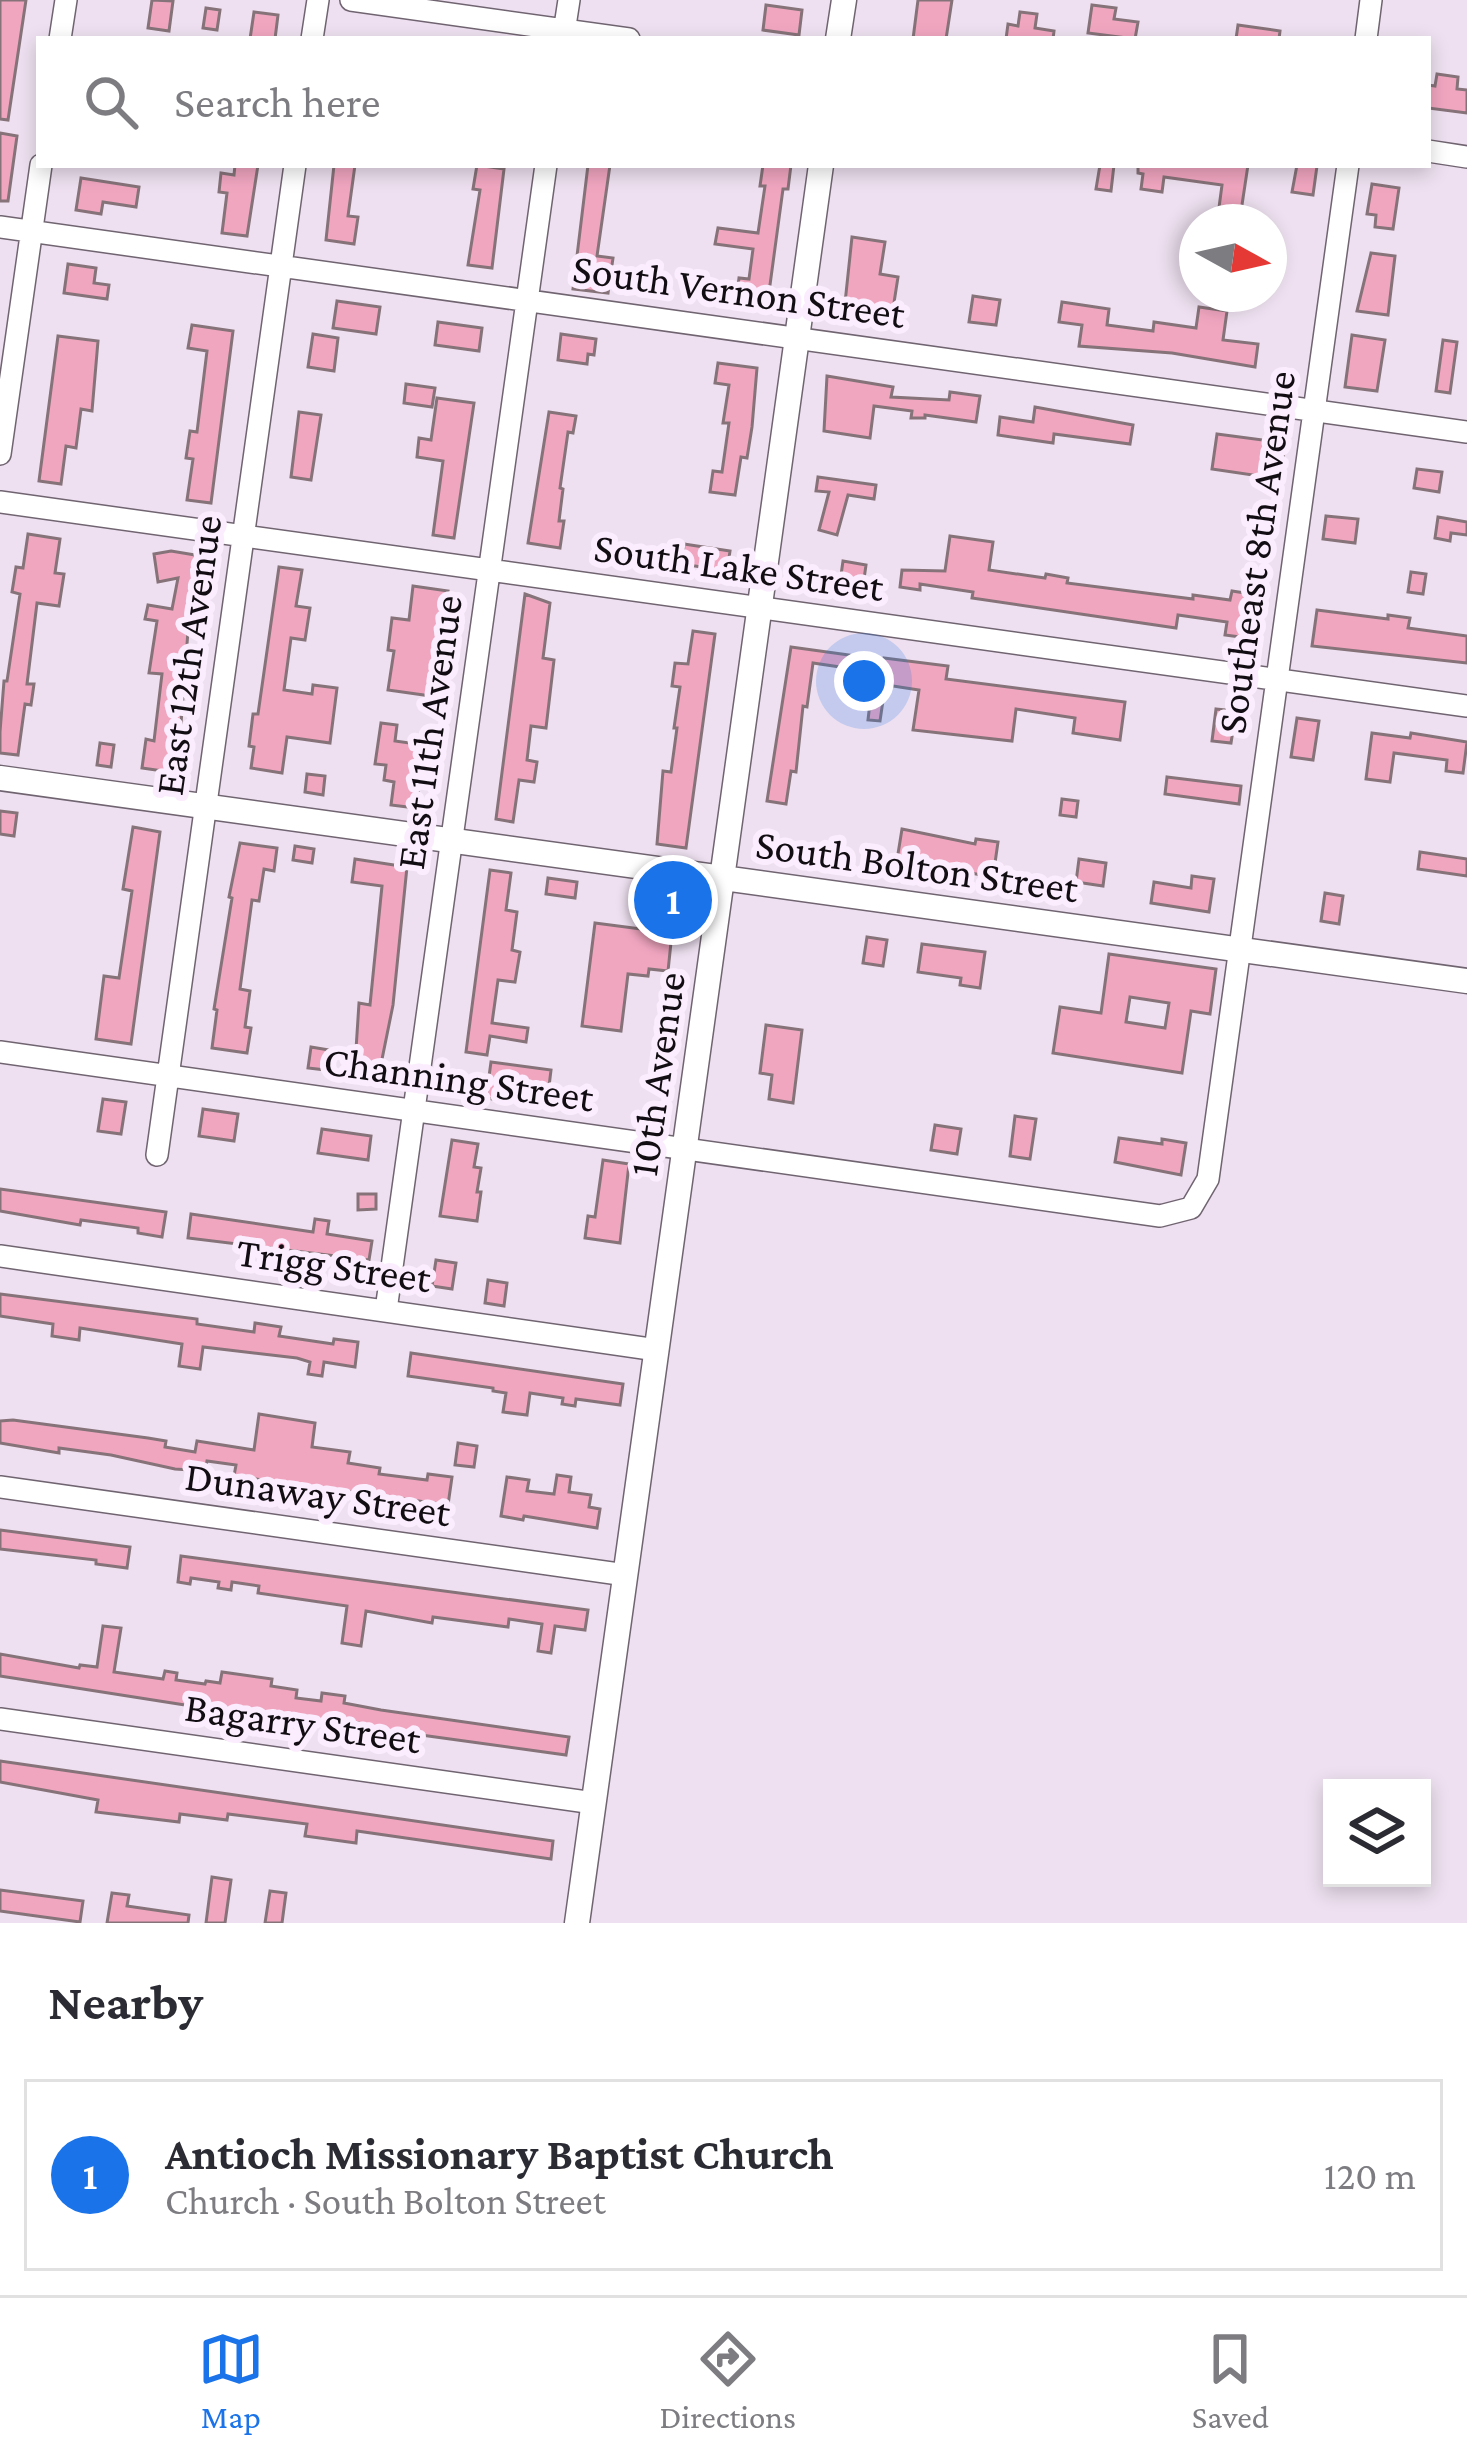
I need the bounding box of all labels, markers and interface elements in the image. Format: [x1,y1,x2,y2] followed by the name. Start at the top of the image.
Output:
[36,36,1431,168] search box
[78,69,144,135] icon: search
[174,77,381,127] text: Search here
[1179,204,1287,312] north arrow
[570,244,909,337] street label: South Vernon Street
[1207,368,1304,736] street label: Southeast 8th Avenue
[145,512,230,798] street label: East 12th Avenue
[591,523,888,610] street label: South Lake Street
[386,592,471,872] street label: East 11th Avenue
[834,651,894,711] your location
[753,820,1082,912] street label: South Bolton Street
[634,855,712,945] pin: 1
[619,969,694,1179] street label: 10th Avenue
[321,1036,598,1121] street label: Channing Street
[234,1228,435,1302] street label: Trigg Street
[182,1452,455,1536] street label: Dunaway Street
[182,1683,425,1762] street label: Bagarry Street
[1323,1779,1431,1887] map controls
[1323,1779,1431,1887] button: layers
[48,1973,203,2030] text: Nearby
[165,2129,834,2179] text: Antioch Missionary Baptist Church
[83,2154,97,2197] text: 1
[1324,2154,1416,2197] text: 120 m
[165,2179,606,2222] text: Church · South Bolton Street
[198,2326,264,2435] tab: Map
[660,2326,796,2435] tab: Directions
[1192,2326,1269,2435] tab: Saved

